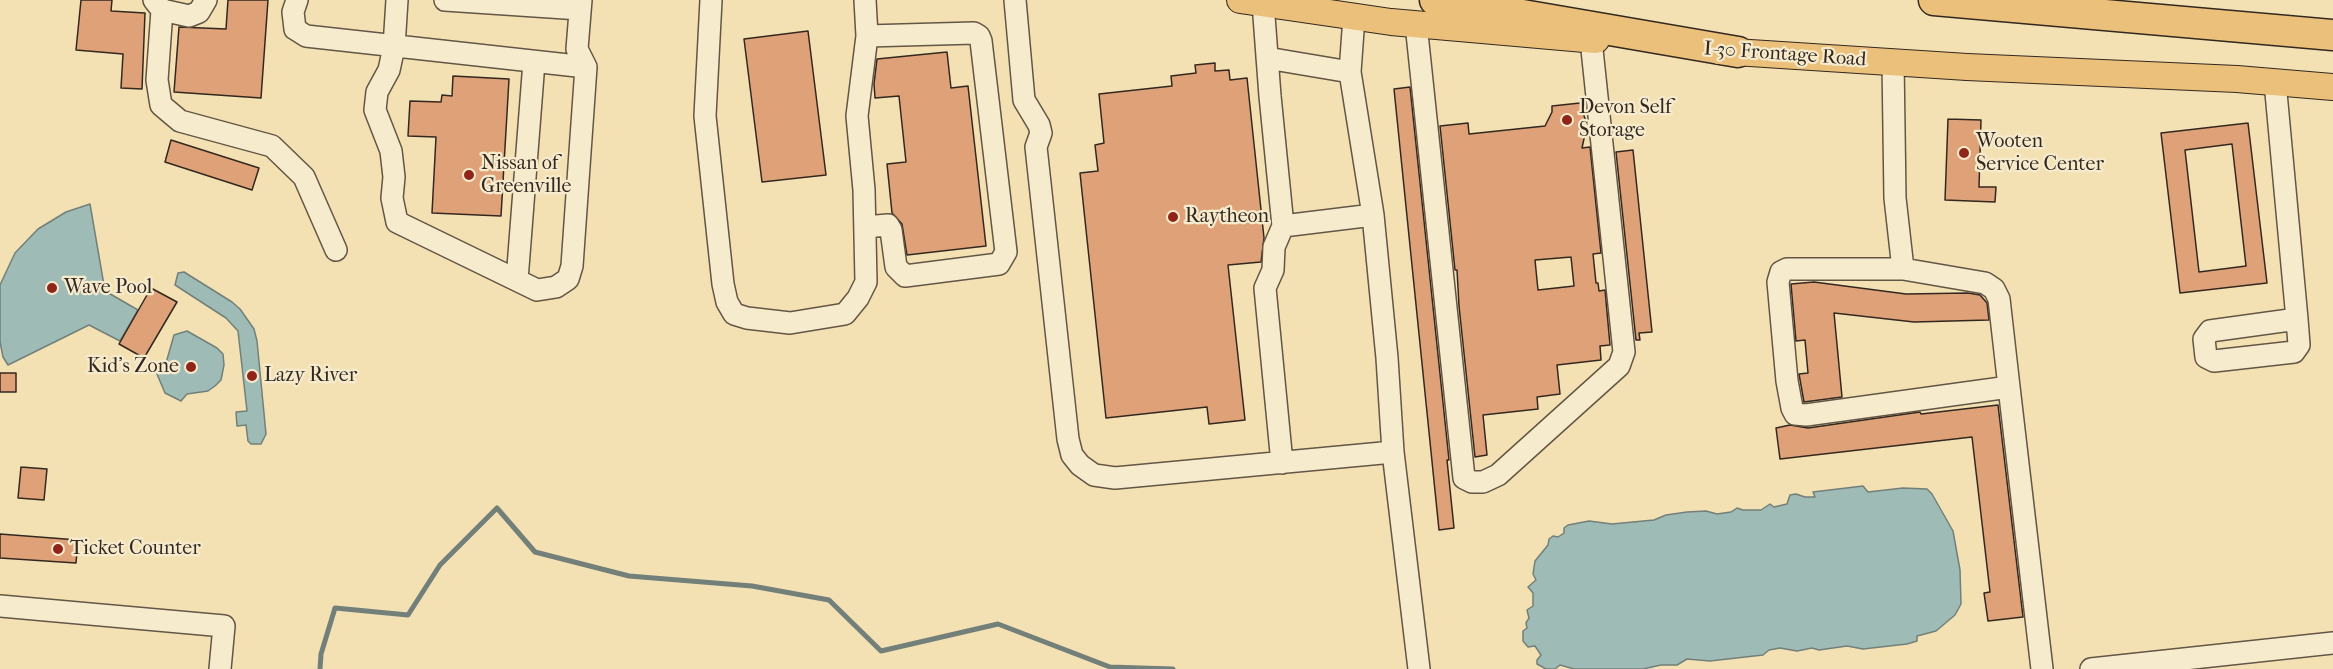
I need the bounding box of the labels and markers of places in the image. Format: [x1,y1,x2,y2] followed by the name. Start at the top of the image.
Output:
[1579,96,1672,143] place label: Devon Self Storage
[1560,113,1574,127] marker: Devon Self Storage
[1976,130,2104,177] place label: Wooten Service Center
[1957,146,1971,160] marker: Wooten Service Center
[481,152,571,199] place label: Nissan of Greenville
[462,168,476,182] marker: Nissan of Greenville
[1185,205,1269,229] place label: Raytheon
[1166,210,1180,224] marker: Raytheon
[64,276,152,300] place label: Wave Pool
[45,281,59,295] marker: Wave Pool
[87,355,179,379] place label: Kid's Zone
[184,360,198,374] marker: Kid's Zone
[264,364,357,388] place label: Lazy River
[245,369,259,383] marker: Lazy River
[70,537,201,561] place label: Ticket Counter
[51,542,65,556] marker: Ticket Counter

